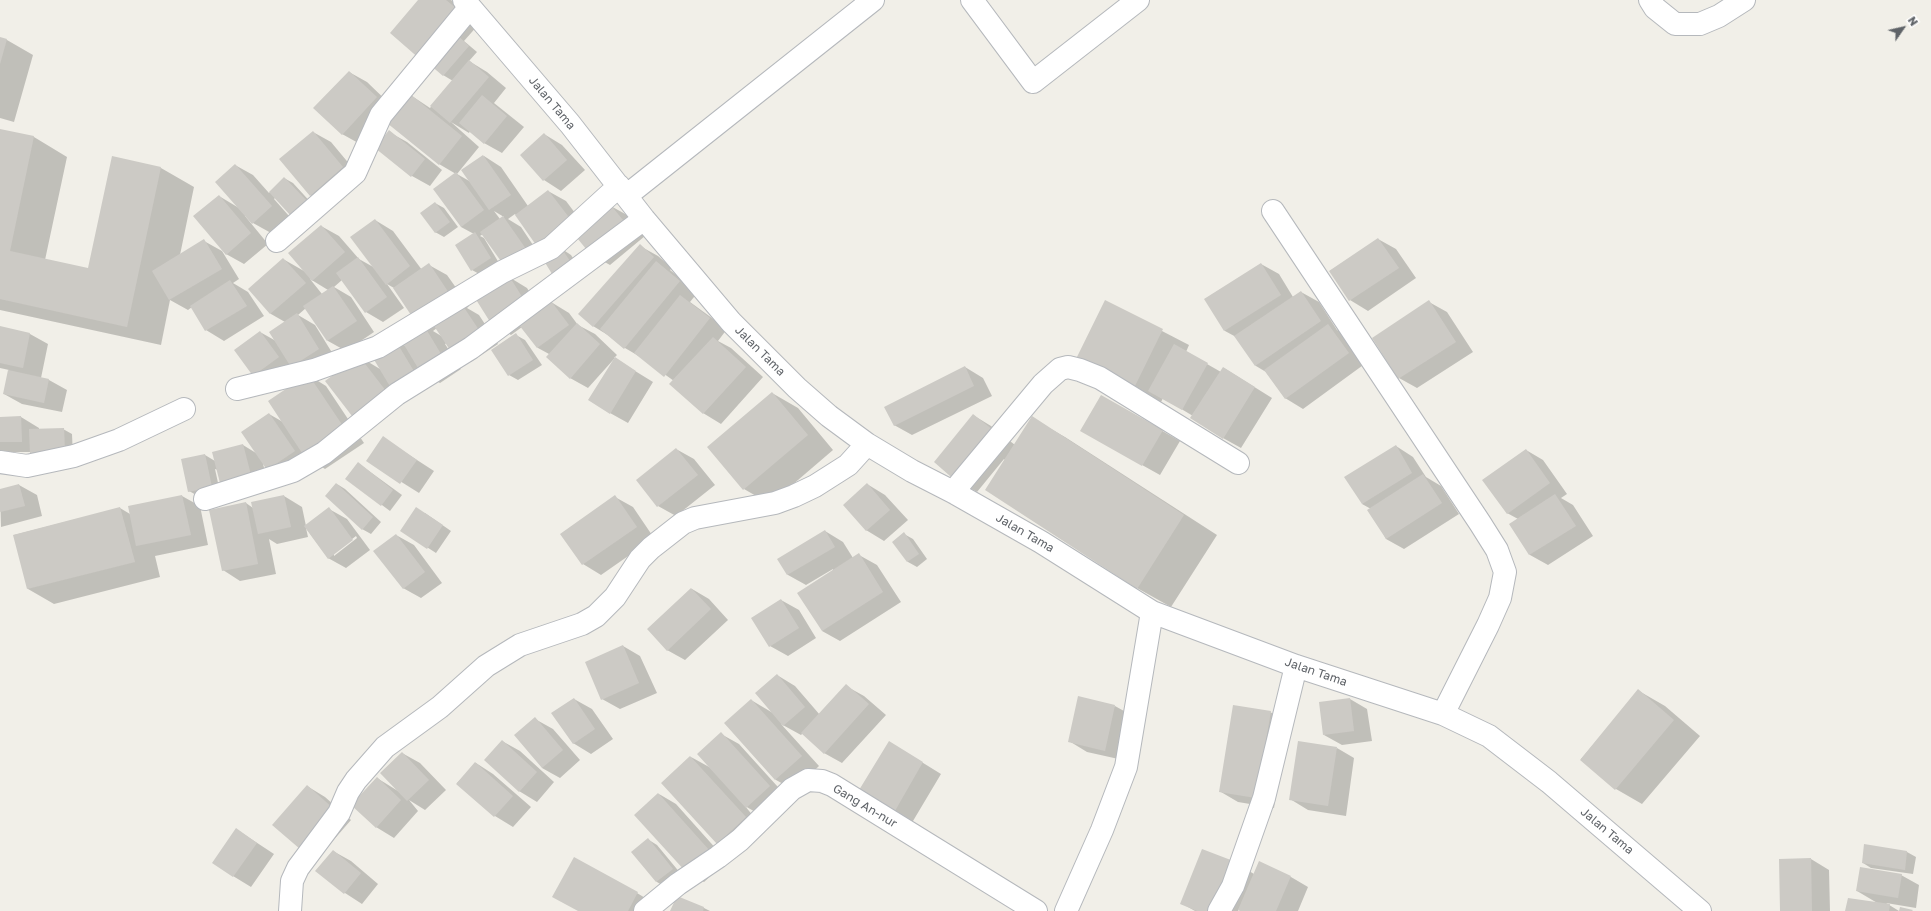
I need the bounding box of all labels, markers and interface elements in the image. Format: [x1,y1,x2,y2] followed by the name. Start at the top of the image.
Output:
[1883,8,1923,48] north arrow
[1906,14,1921,28] text: N
[526,73,578,133] street label: Jalan Tama
[732,323,788,379] street label: Jalan Tama
[993,511,1057,555] street label: Jalan Tama
[1283,655,1349,689] street label: Jalan Tama
[830,781,900,831] street label: Gang An-nur
[1577,805,1637,857] street label: Jalan Tama

